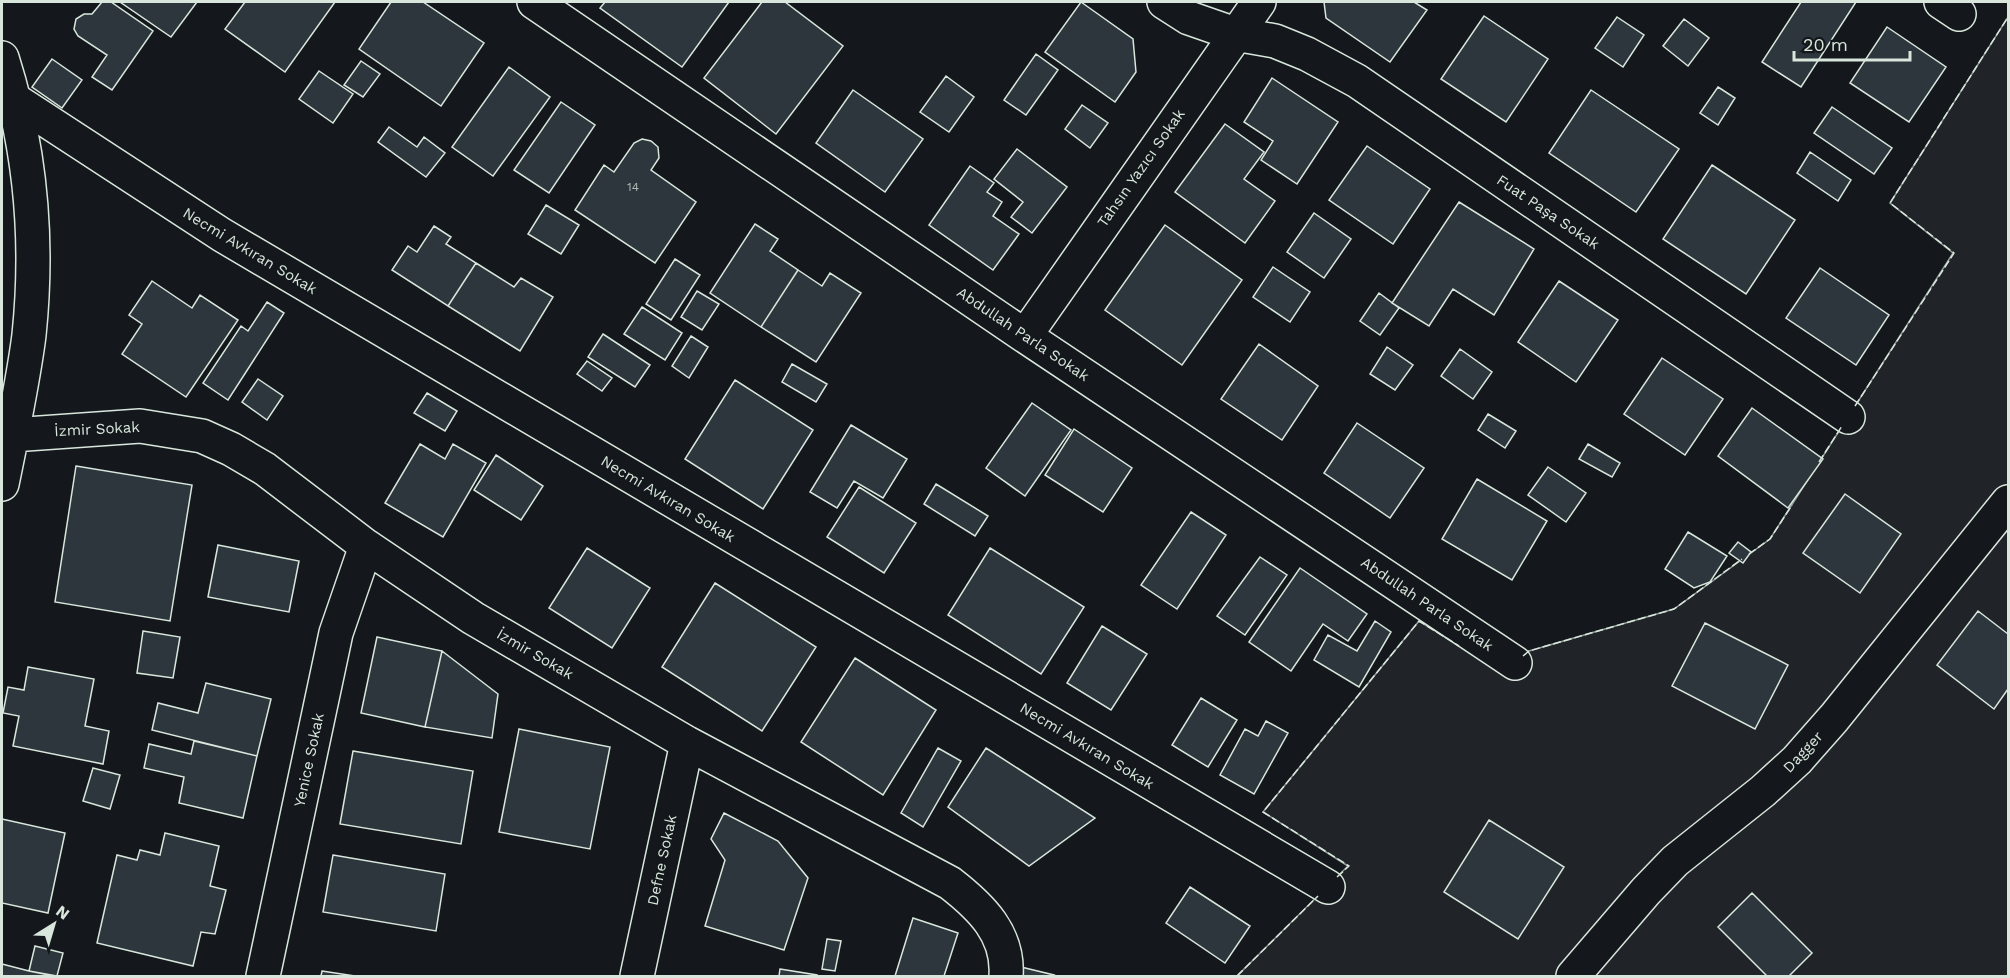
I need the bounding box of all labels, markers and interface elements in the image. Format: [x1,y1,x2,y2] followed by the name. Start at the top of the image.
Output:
[1794,24,1910,62] scale bar
[1803,34,1848,55] text: 20 m
[1093,105,1189,231] street label: Tahsın Yazıcı Sokak
[1493,171,1603,253] street label: Fuat Paşa Sokak
[627,180,639,194] house number: 14
[180,204,321,298] street label: Necmi Avkıran Sokak
[953,283,1093,385] street label: Abdullah Parla Sokak
[54,418,141,440] street label: İzmir Sokak
[598,452,739,546] street label: Necmi Avkıran Sokak
[1357,553,1497,655] street label: Abdullah Parla Sokak
[493,625,577,683] street label: İzmir Sokak
[1017,699,1158,793] street label: Necmi Avkıran Sokak
[290,711,328,809] street label: Yenice Sokak
[1779,728,1827,776] street label: Dagger
[644,812,681,907] street label: Defne Sokak
[24,894,84,954] north arrow
[52,901,73,924] text: N

